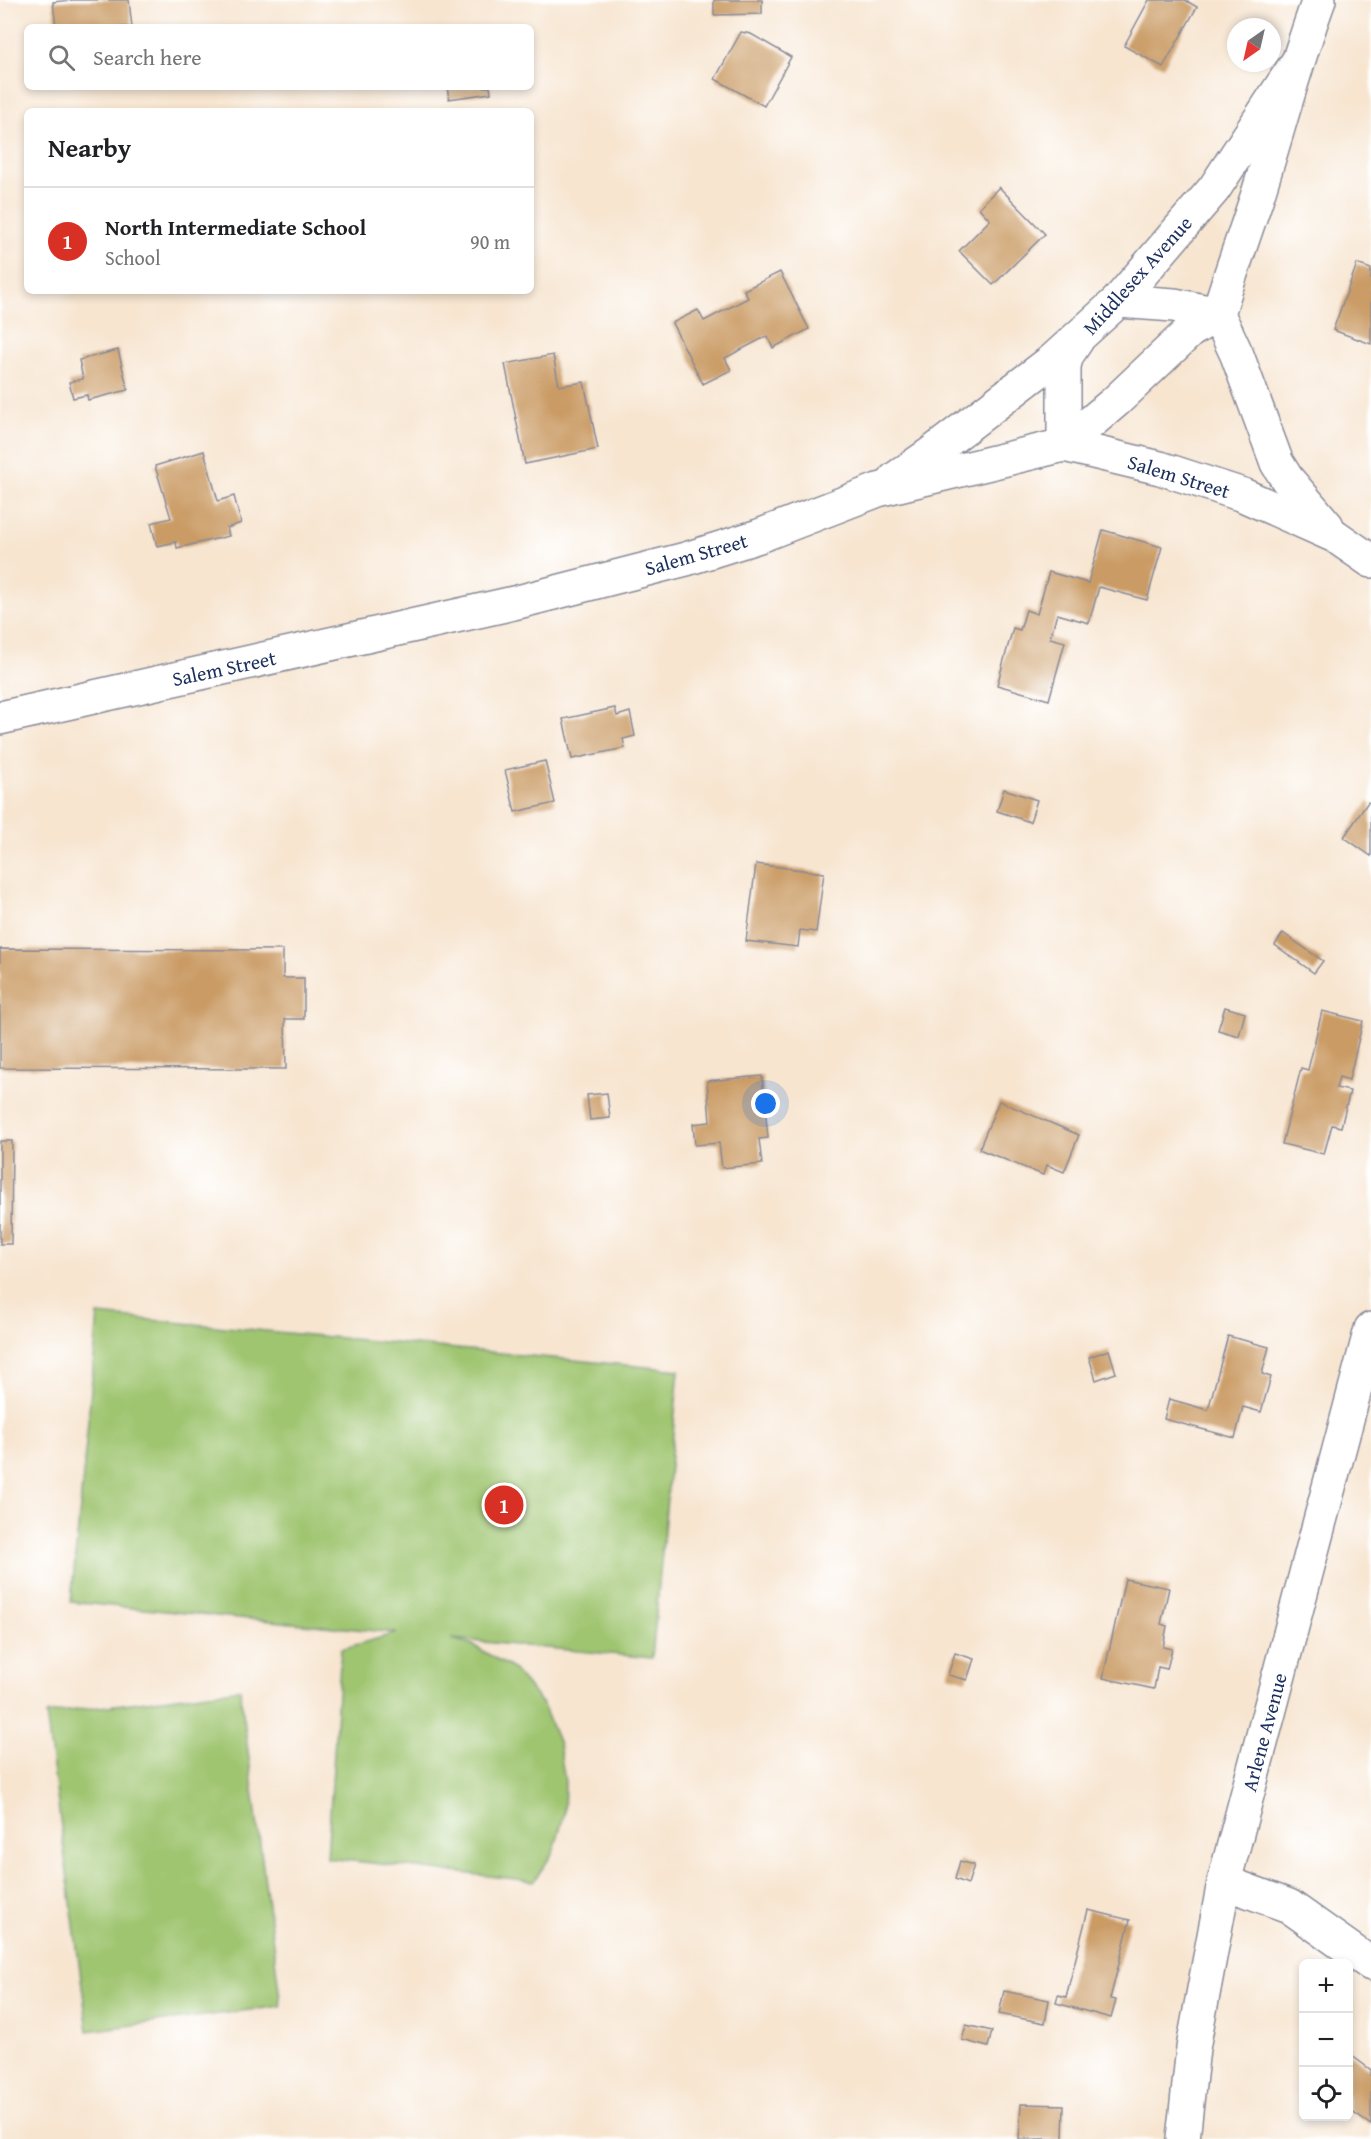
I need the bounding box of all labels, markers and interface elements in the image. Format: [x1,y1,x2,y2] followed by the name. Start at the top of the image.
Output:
[1227,18,1281,72] north arrow
[24,24,534,90] search box
[45,41,78,74] icon: search
[93,41,202,73] text: Search here
[48,128,131,167] text: Nearby
[1076,209,1198,341] street label: Middlesex Avenue
[105,211,366,243] text: North Intermediate School
[62,227,73,256] text: 1
[470,227,510,256] text: 90 m
[105,243,161,272] text: School
[1124,447,1234,505] street label: Salem Street
[641,526,751,582] street label: Salem Street
[169,643,279,693] street label: Salem Street
[751,1089,780,1118] your location
[484,1482,524,1528] pin: 1
[1234,1669,1294,1795] street label: Arlene Avenue
[1299,1959,1353,2121] map controls
[1299,1959,1353,2013] button: +
[1299,2013,1353,2067] button: −
[1299,2067,1353,2121] button: locate

